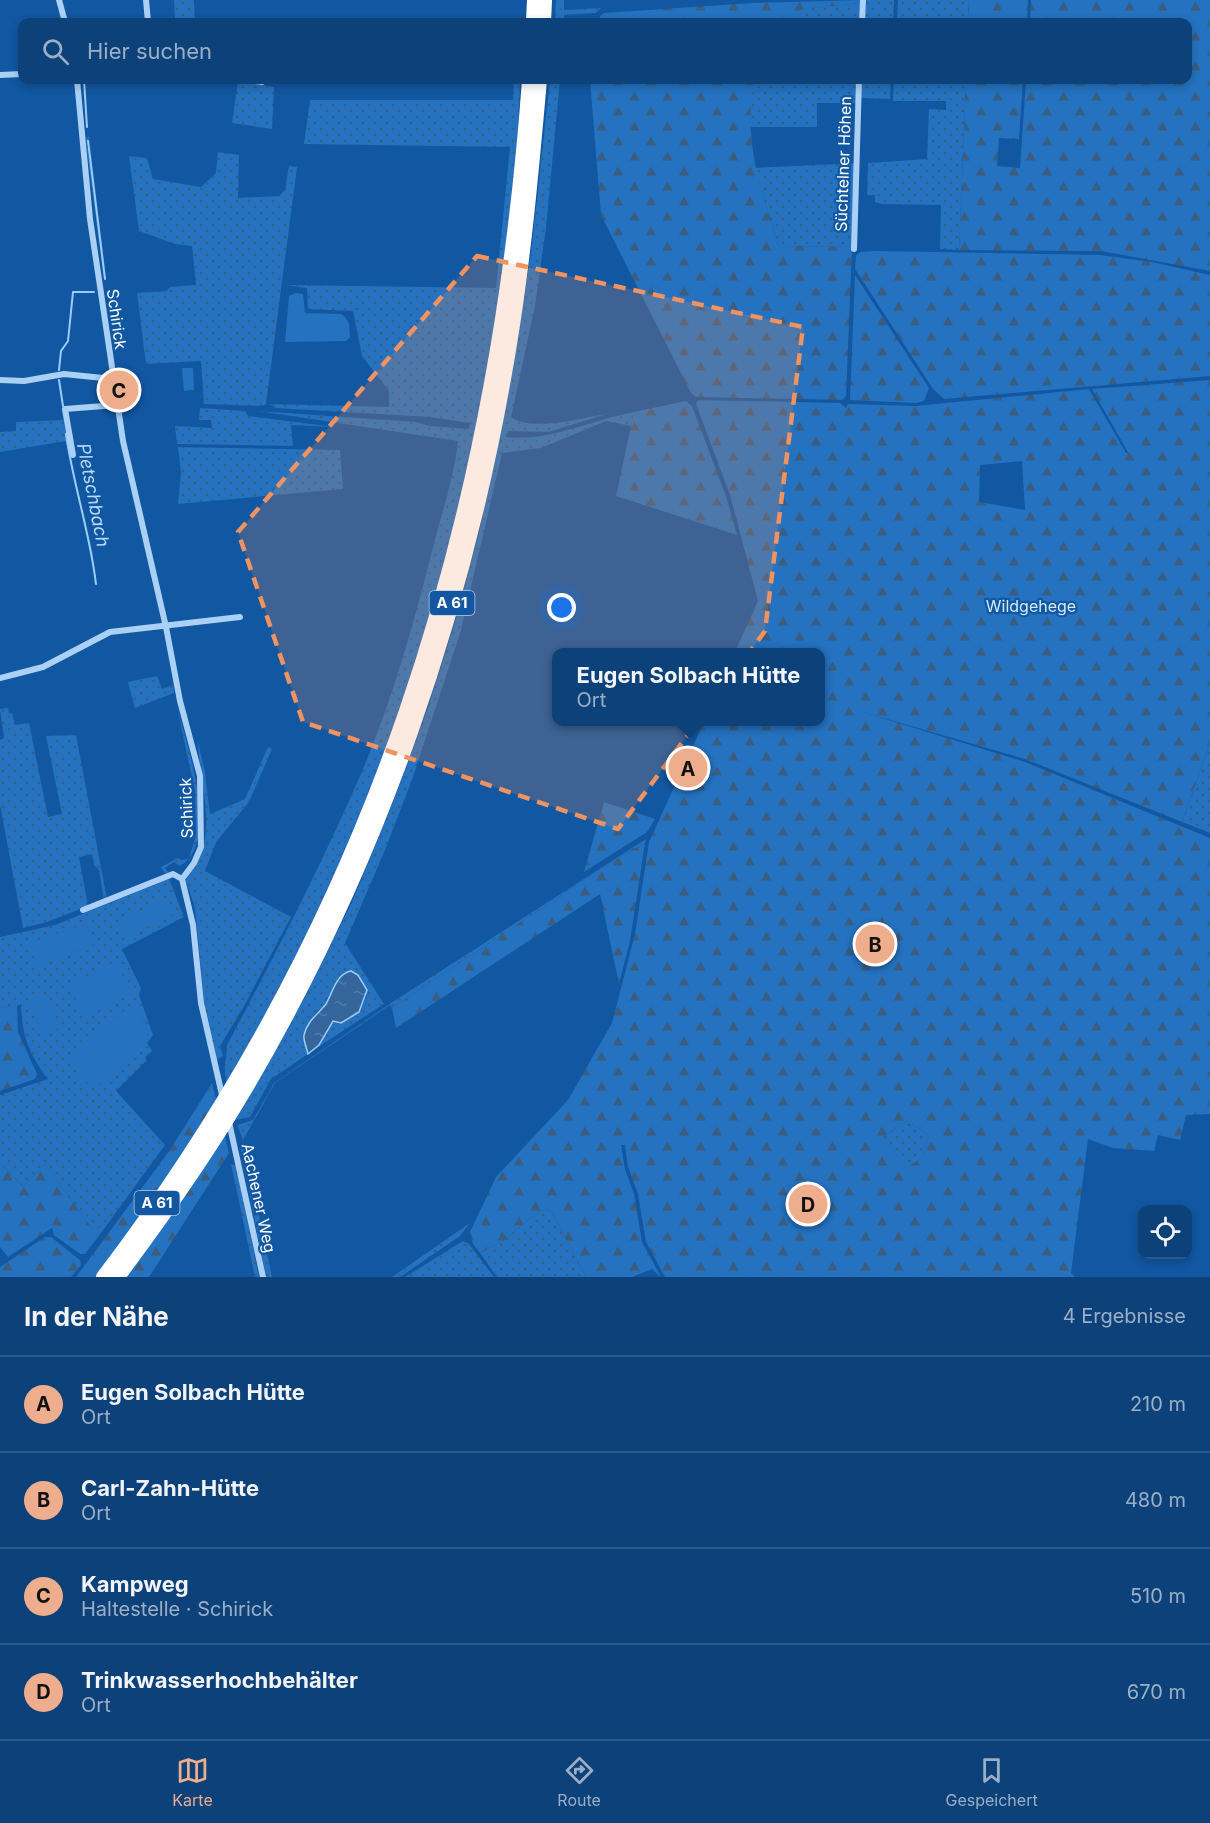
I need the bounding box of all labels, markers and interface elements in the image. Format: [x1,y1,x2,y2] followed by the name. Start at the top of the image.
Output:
[18,18,1192,84] search box
[39,35,72,68] icon: search
[87,38,212,64] text: Hier suchen
[831,96,855,232] street label: Süchtelner Höhen
[103,287,131,351] street label: Schirick
[100,368,138,412] pin: C
[73,441,114,549] water label: Pletschbach
[430,591,474,615] road number: A 61
[547,593,576,622] your location
[986,596,1076,616] park label: Wildgehege
[552,648,825,726] popup
[577,662,800,688] text: Eugen Solbach Hütte
[577,688,606,712] text: Ort
[668,746,708,790] pin: A
[175,777,197,839] street label: Schirick
[856,922,894,966] pin: B
[238,1141,280,1255] street label: Aachener Weg
[788,1182,828,1226] pin: D
[134,1191,180,1215] road number: A 61
[1138,1205,1192,1259] map controls
[1138,1205,1192,1259] button: locate
[24,1301,169,1332] text: In der Nähe
[1063,1304,1186,1328] text: 4 Ergebnisse
[81,1379,305,1405] text: Eugen Solbach Hütte
[36,1392,51,1416] text: A
[1130,1392,1186,1416] text: 210 m
[81,1405,111,1429] text: Ort
[81,1475,259,1501] text: Carl-Zahn-Hütte
[37,1488,50,1512] text: B
[1125,1488,1186,1512] text: 480 m
[81,1501,111,1525] text: Ort
[81,1571,189,1597] text: Kampweg
[36,1584,51,1608] text: C
[1130,1584,1186,1608] text: 510 m
[81,1597,273,1621] text: Haltestelle · Schirick
[81,1667,358,1693] text: Trinkwasserhochbehälter
[36,1680,51,1704] text: D
[1127,1680,1186,1704] text: 670 m
[81,1693,111,1717] text: Ort
[172,1754,213,1810] tab: Karte
[557,1754,601,1810] tab: Route
[946,1754,1038,1810] tab: Gespeichert

